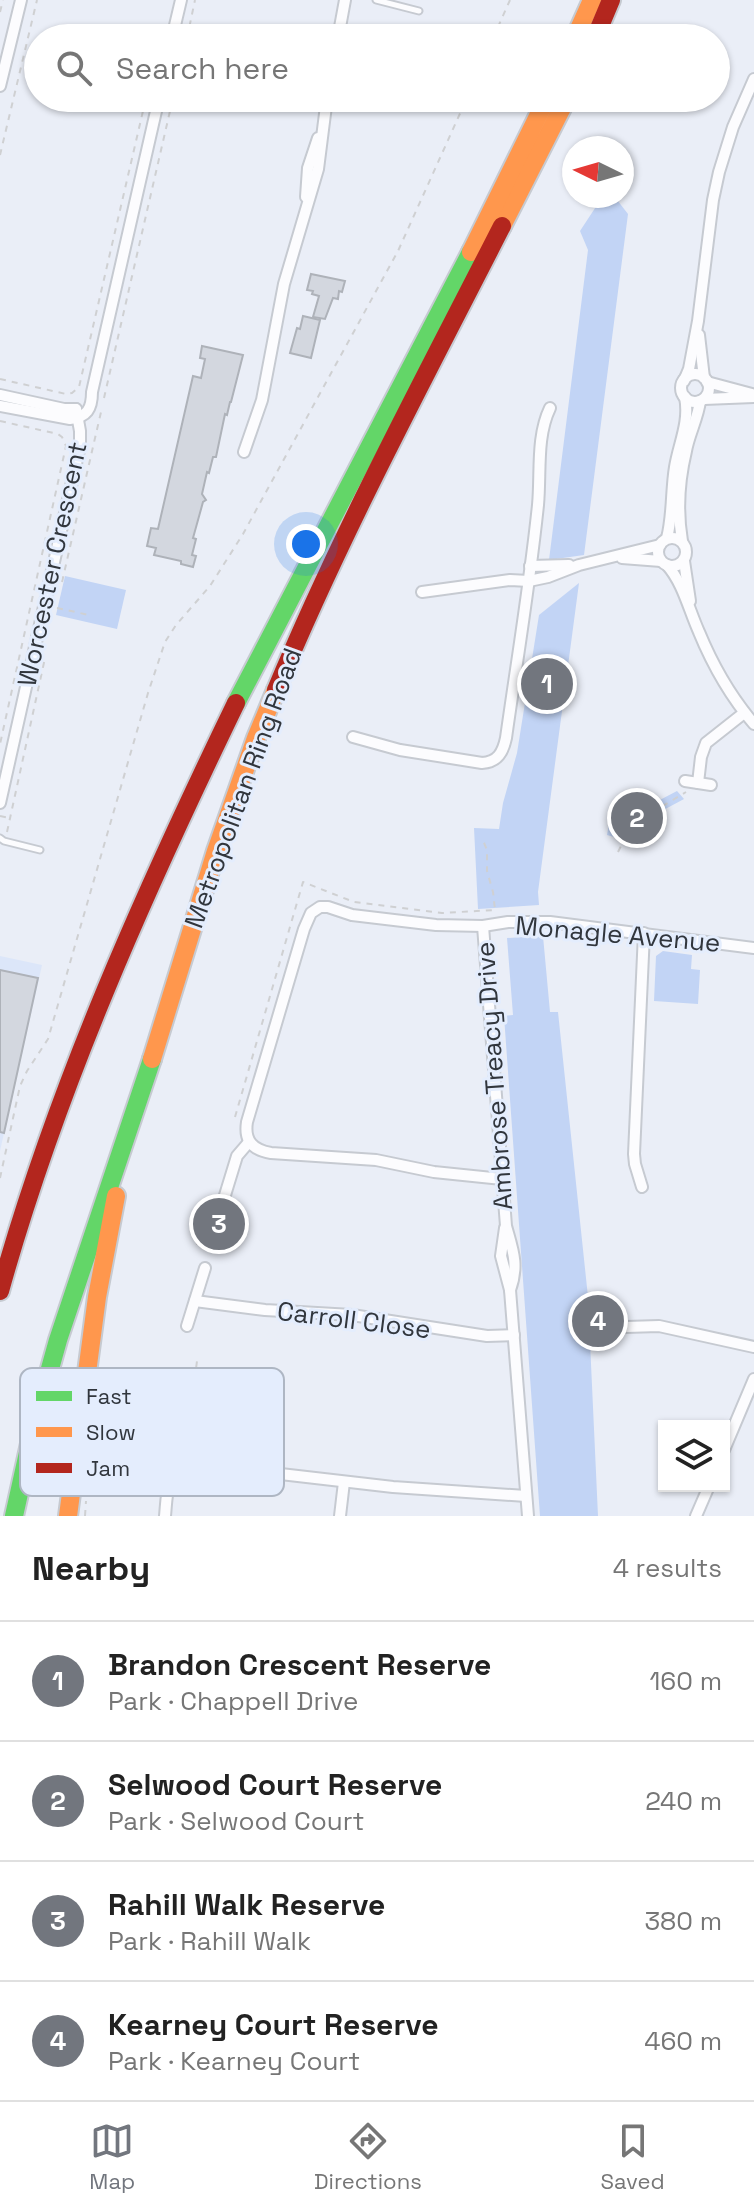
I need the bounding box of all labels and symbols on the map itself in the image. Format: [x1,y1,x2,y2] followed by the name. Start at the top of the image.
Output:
[562,136,634,208] north arrow
[9,439,95,689] street label: Worcester Crescent
[286,524,326,564] your location
[176,643,310,933] street label: Metropolitan Ring Road
[521,654,573,714] pin: 1
[611,788,663,848] pin: 2
[514,908,722,960] street label: Monagle Avenue
[468,941,520,1211] street label: Ambrose Treacy Drive
[193,1194,245,1254] pin: 3
[572,1291,624,1351] pin: 4
[275,1294,433,1346] street label: Carroll Close
[20,1368,284,1496] legend
[86,1382,132,1410] text: Fast
[86,1418,136,1446] text: Slow
[86,1454,130,1482] text: Jam

